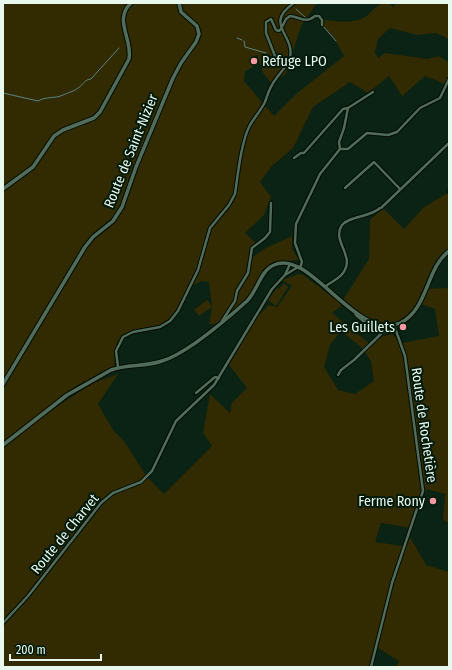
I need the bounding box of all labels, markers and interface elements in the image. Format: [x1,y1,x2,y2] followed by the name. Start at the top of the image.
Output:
[262,53,327,70] place label: Refuge LPO
[249,56,259,66] marker: Refuge LPO
[100,92,162,210] street label: Route de Saint-Nizier
[329,319,395,336] place label: Les Guillets
[398,322,408,332] marker: Les Guillets
[408,366,440,484] street label: Route de Rochetière
[28,490,103,577] street label: Route de Charvet
[358,493,426,510] place label: Ferme Rony
[428,496,438,506] marker: Ferme Rony
[10,636,101,662] scale bar
[16,643,46,657] text: 200 m

